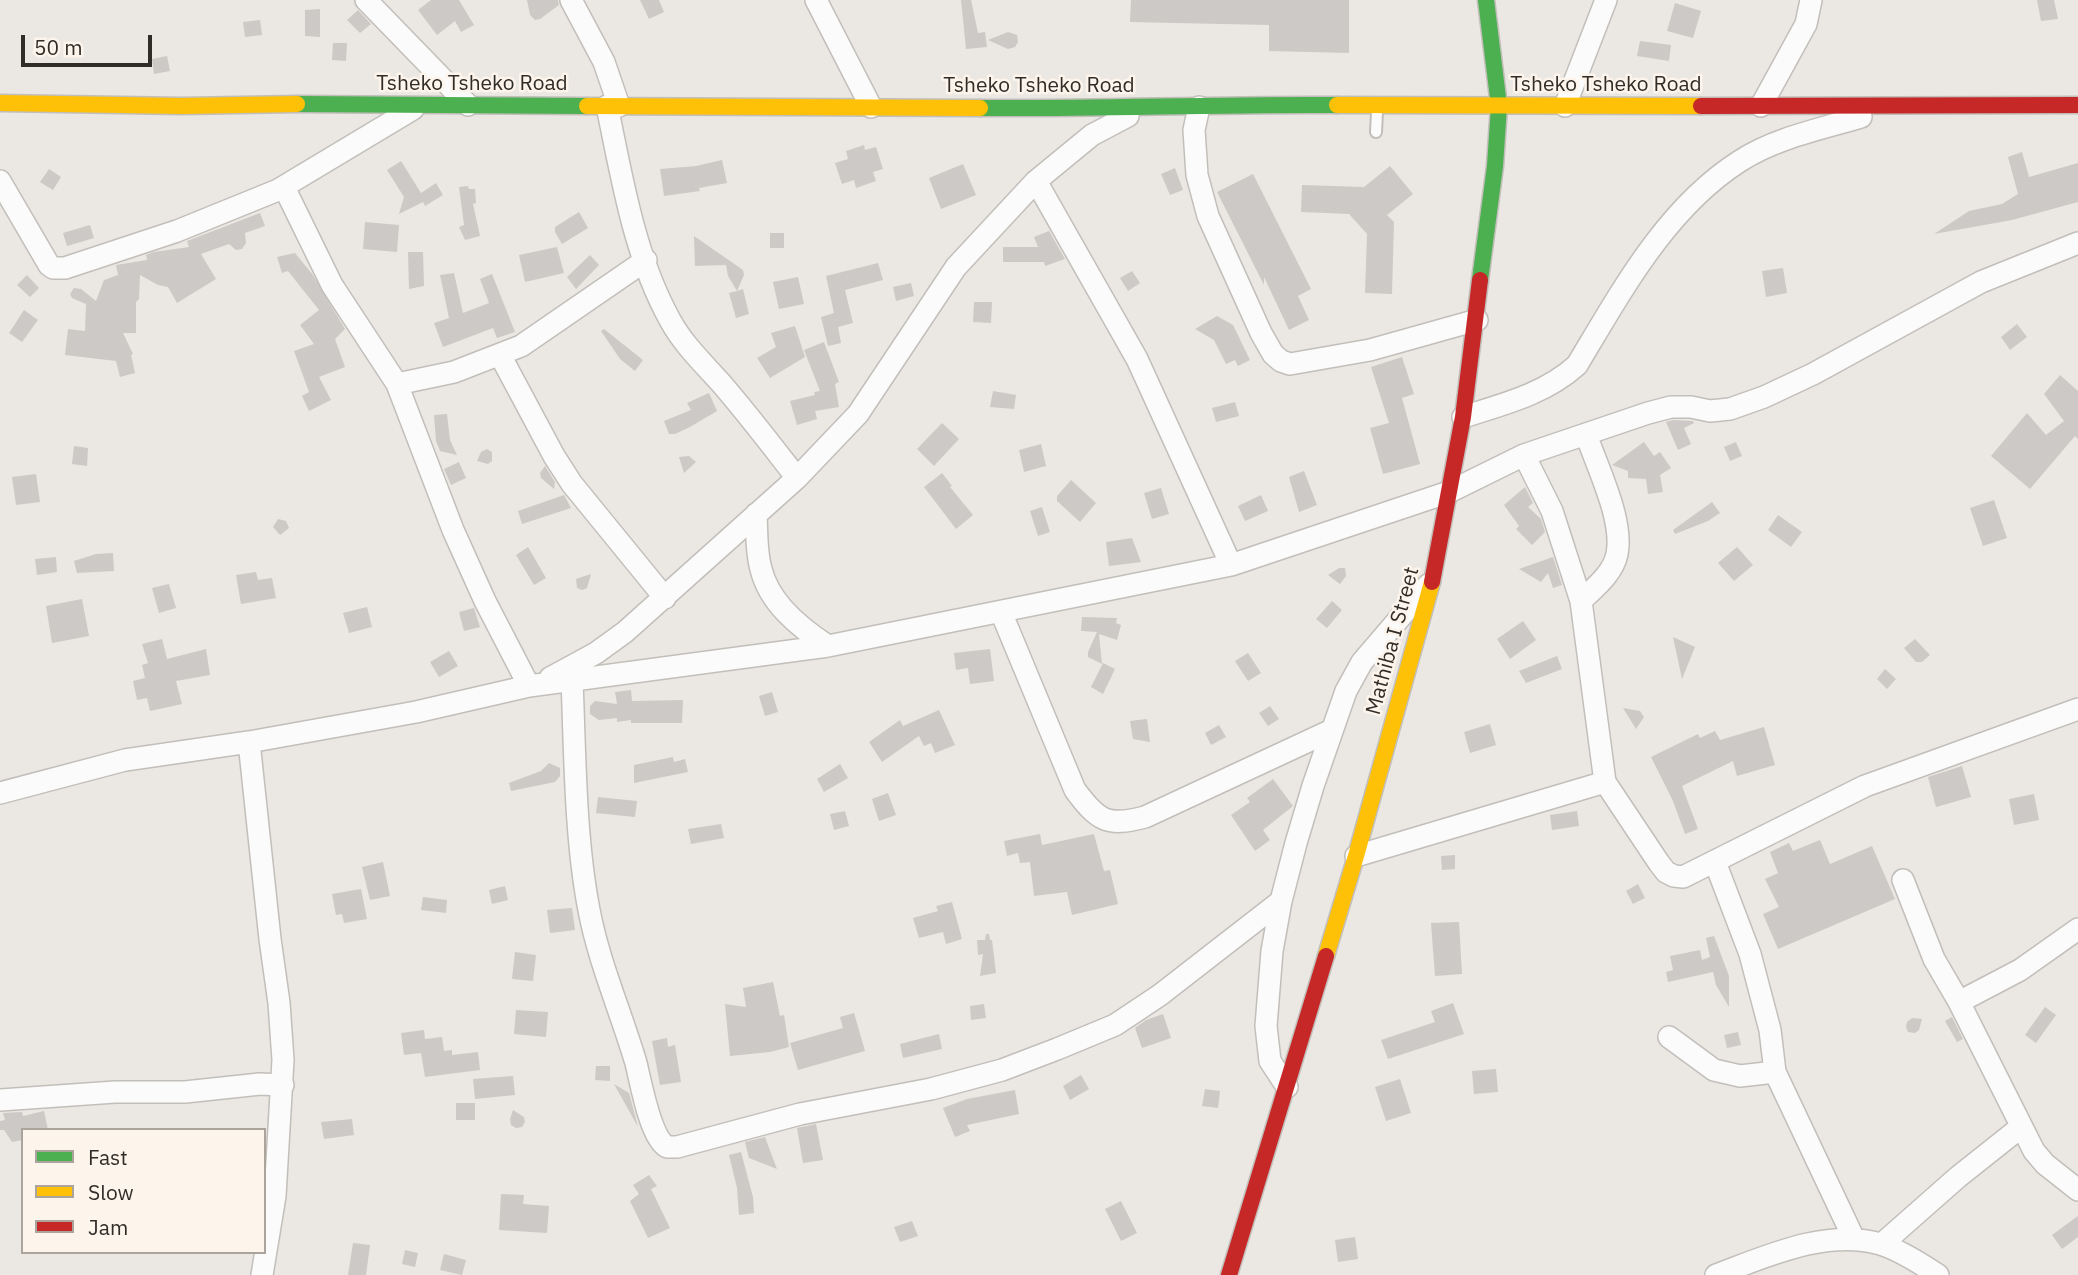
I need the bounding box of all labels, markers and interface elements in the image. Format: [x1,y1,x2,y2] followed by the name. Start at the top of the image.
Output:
[24,21,156,65] scale bar
[34,33,83,61] text: 50 m
[376,71,568,97] street label: Tsheko Tsheko Road
[1510,72,1702,98] street label: Tsheko Tsheko Road
[943,73,1135,99] street label: Tsheko Tsheko Road
[1361,564,1425,718] street label: Mathiba I Street
[21,1128,266,1254] legend
[88,1143,128,1171] text: Fast
[88,1178,134,1206] text: Slow
[88,1213,128,1241] text: Jam

